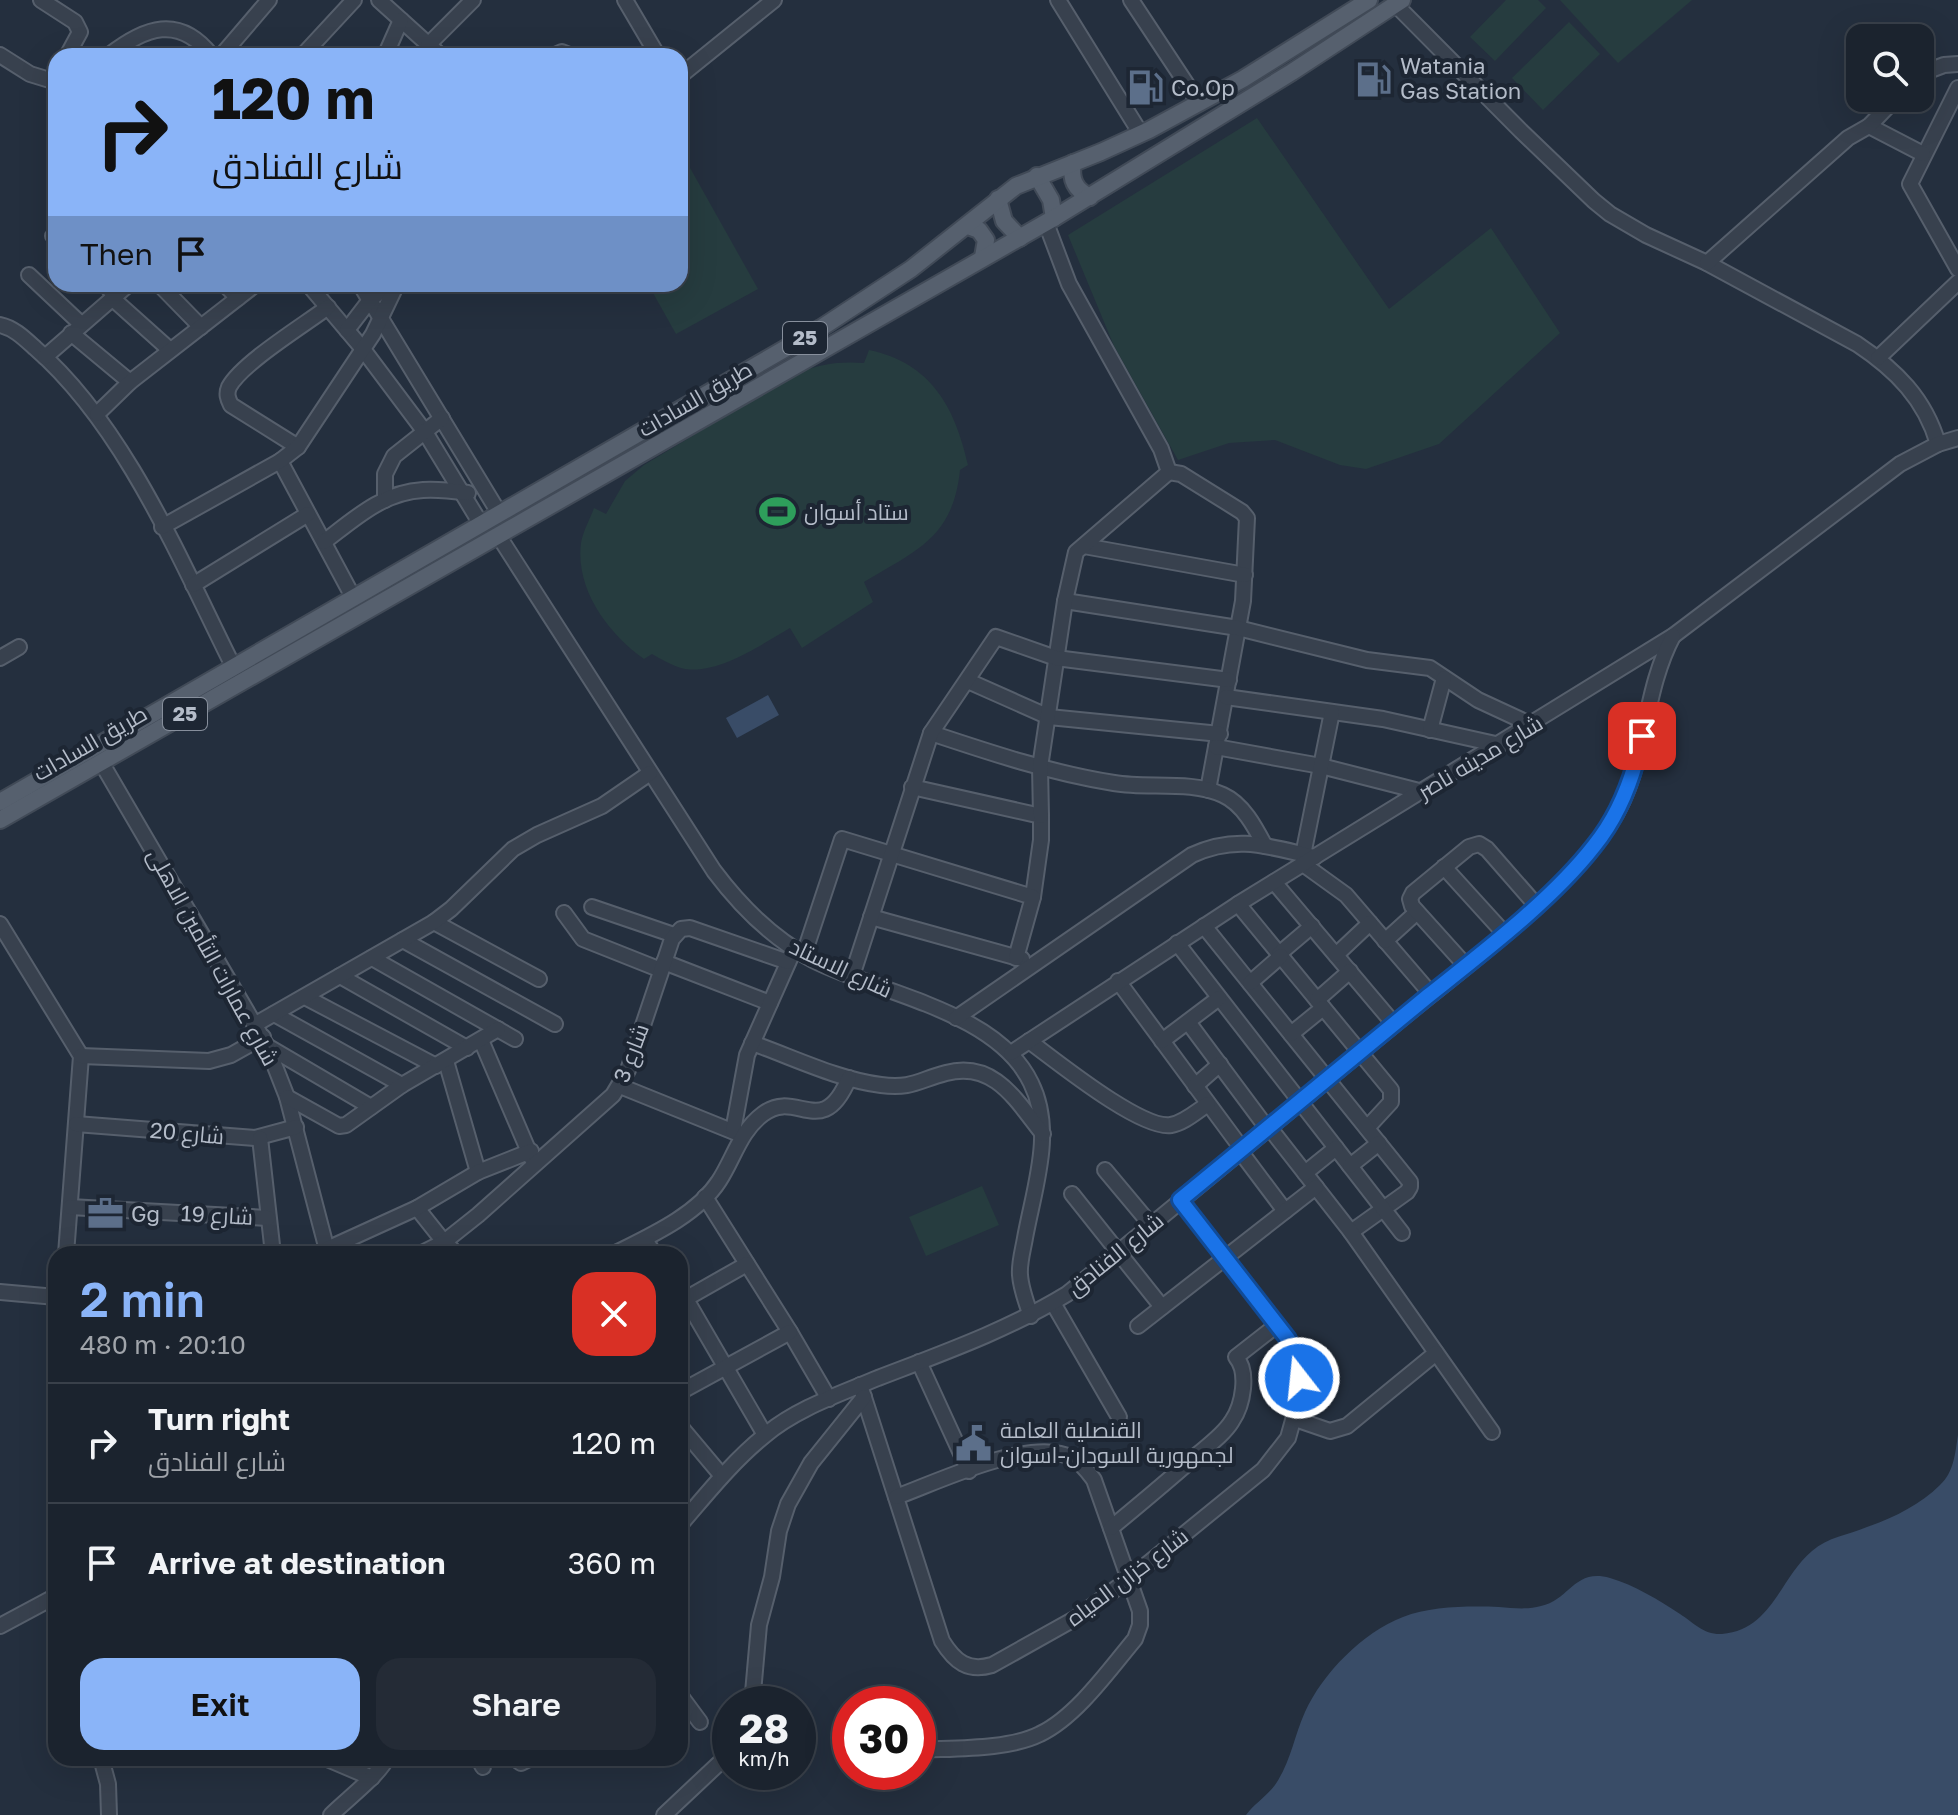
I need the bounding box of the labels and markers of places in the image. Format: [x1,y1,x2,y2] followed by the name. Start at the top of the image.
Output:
[1400,52,1521,104] place label: Watania Gas Station
[1355,60,1393,98] fuel station icon: Watania Gas Station
[1126,69,1164,107] fuel station icon: Co.Op
[1171,74,1235,101] place label: Co.Op
[759,493,797,531] sports icon: ستاد أسوان
[804,498,909,525] place label: ستاد أسوان
[1608,702,1676,770] pin
[86,1195,124,1233] office icon: Gg
[131,1200,160,1227] place label: Gg
[1000,1416,1234,1469] place label: القنصلية العامة لجمهورية السودان-اسوان
[955,1424,993,1462] public building icon: القنصلية العامة لجمهورية السودان-اسوان

